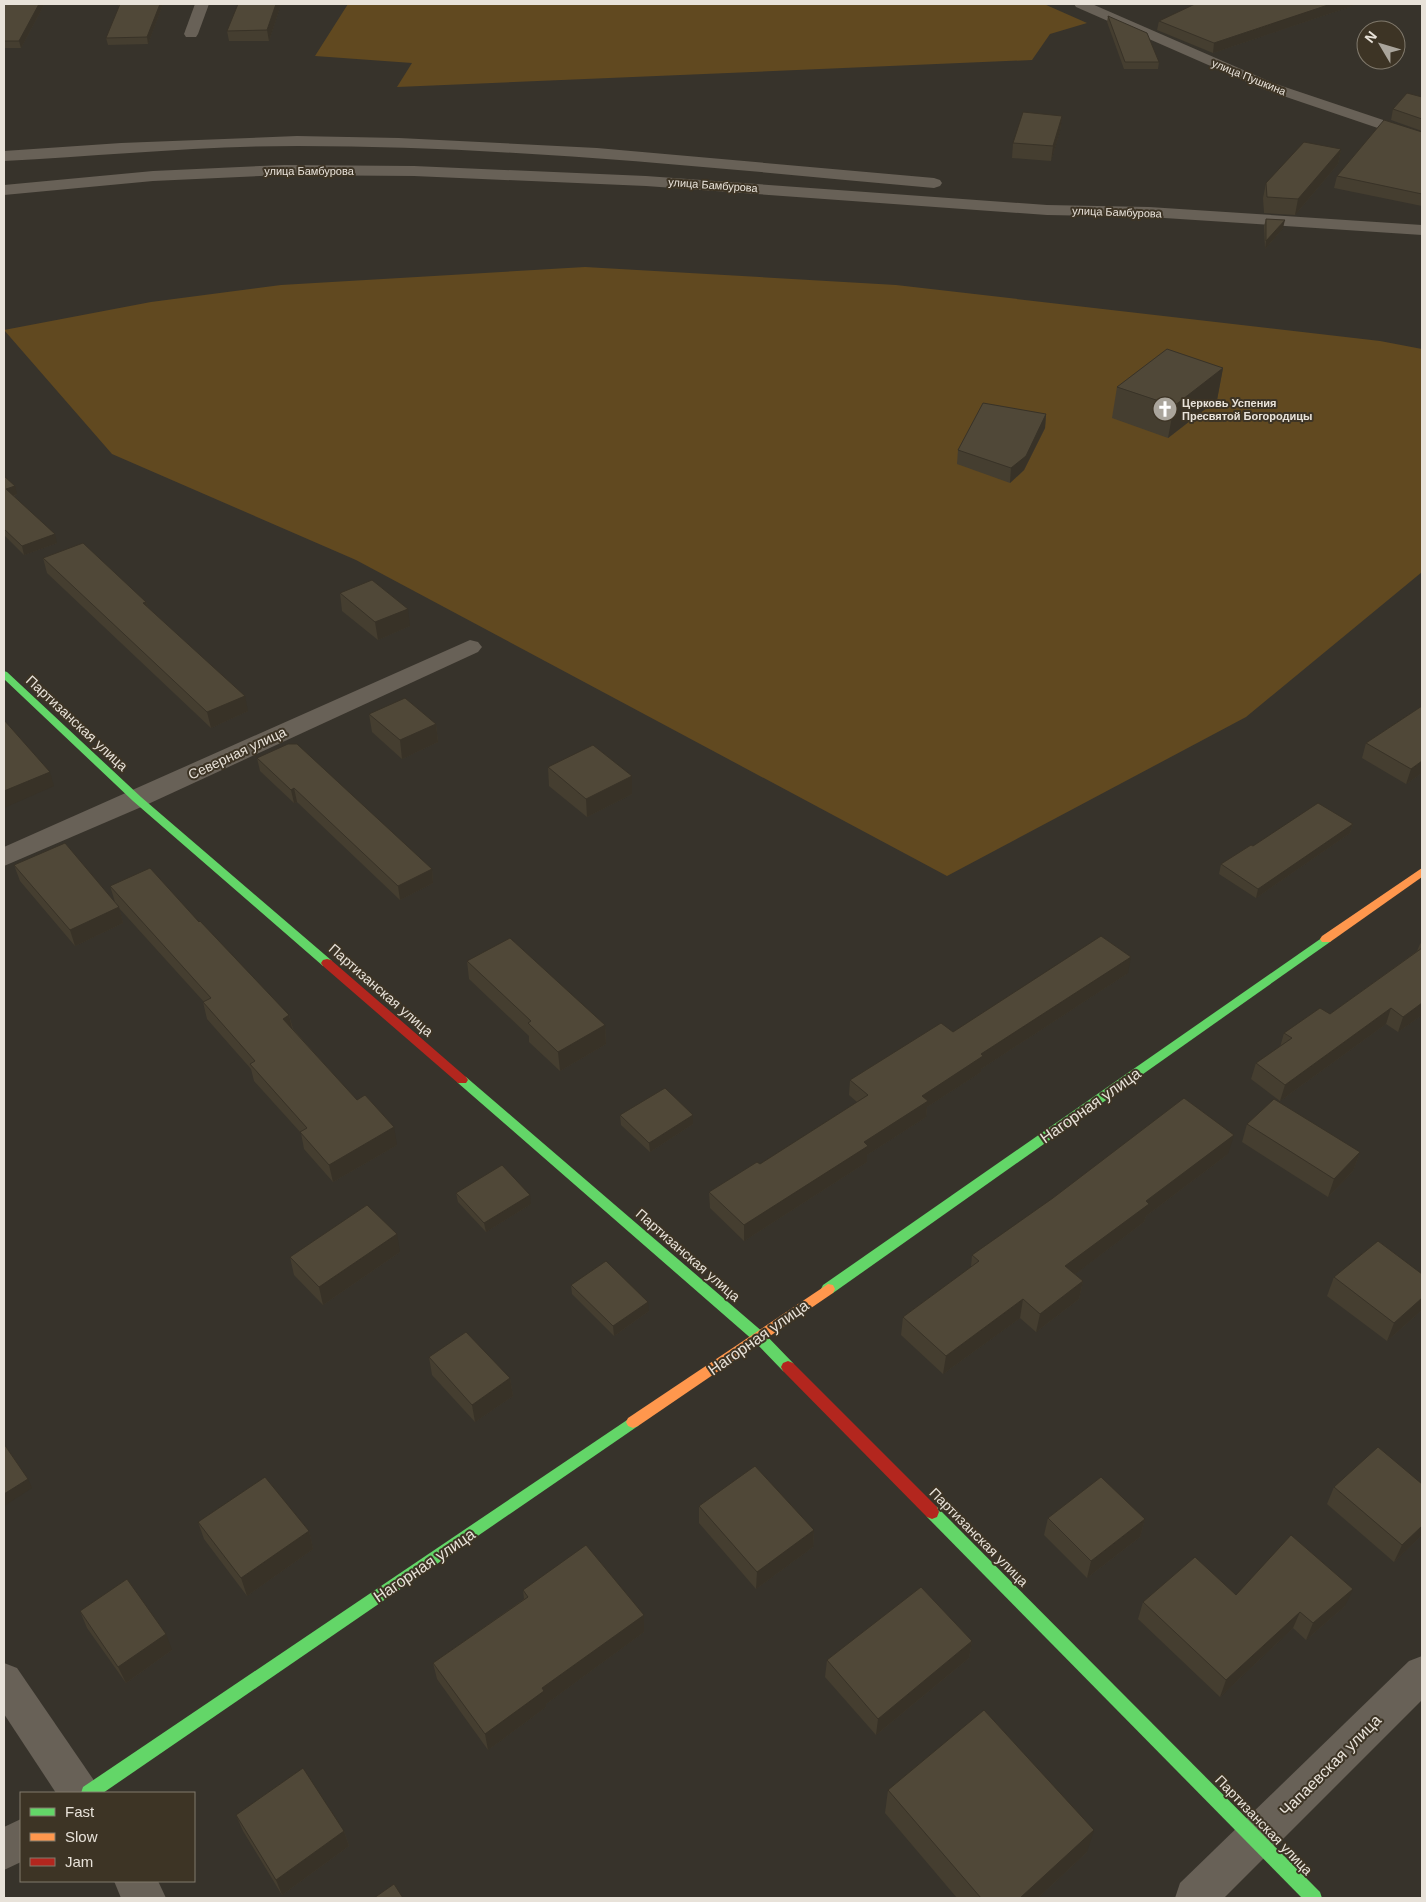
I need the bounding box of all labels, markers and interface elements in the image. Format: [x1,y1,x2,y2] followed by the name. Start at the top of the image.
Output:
[1356,20,1406,70] north arrow
[1361,28,1380,46] text: N
[1210,57,1289,98] street label: улица Пушкина
[264,165,355,177] street label: улица Бамбурова
[668,176,759,194] street label: улица Бамбурова
[1072,204,1163,220] street label: улица Бамбурова
[1152,396,1178,422] church icon: Церковь Успения Пресвятой Богородицы
[1182,397,1313,422] place label: Церковь Успения Пресвятой Богородицы
[23,672,131,774] street label: Партизанская улица
[185,723,289,783] street label: Северная улица
[326,940,436,1040] street label: Партизанская улица
[1037,1064,1144,1146] street label: Нагорная улица
[633,1205,743,1305] street label: Партизанская улица
[705,1296,812,1378] street label: Нагорная улица
[926,1484,1032,1590] street label: Партизанская улица
[370,1525,478,1606] street label: Нагорная улица
[1276,1711,1384,1819] street label: Чапаевская улица
[1212,1772,1316,1878] street label: Партизанская улица
[20,1792,195,1882] legend
[65,1803,95,1820] text: Fast
[65,1828,98,1845] text: Slow
[65,1853,93,1870] text: Jam

